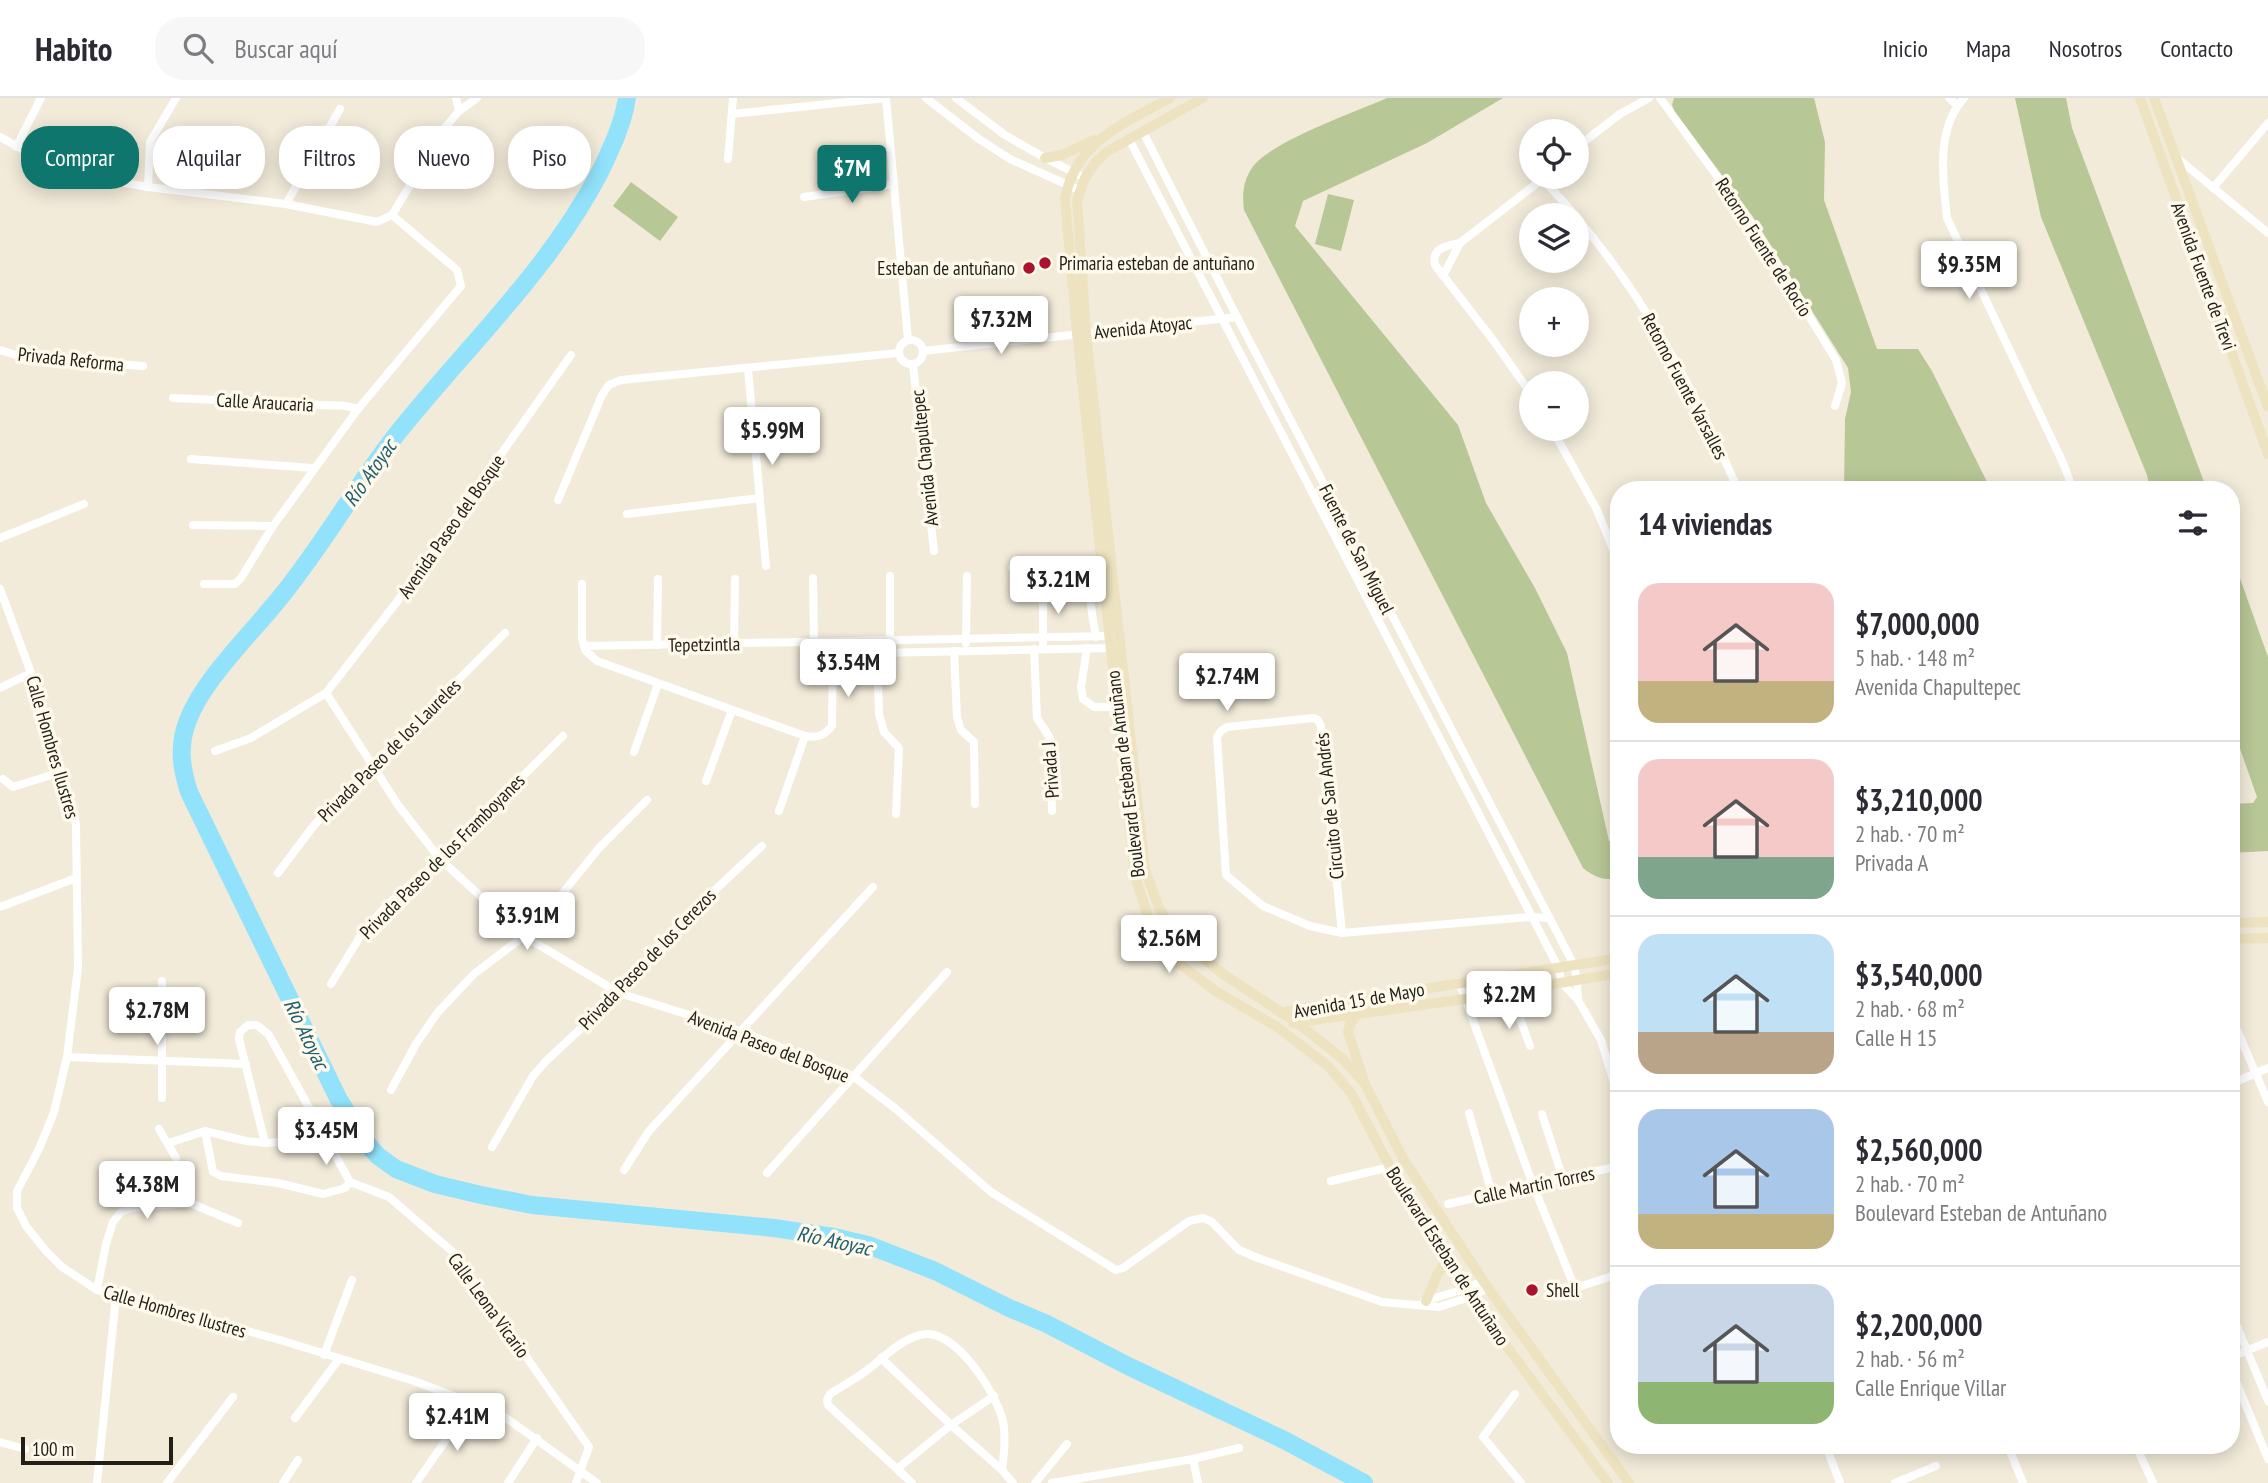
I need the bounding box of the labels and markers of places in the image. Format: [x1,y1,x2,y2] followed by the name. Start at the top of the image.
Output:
[818,146,886,205] pin: $7M
[1912,242,2026,301] pin: $9.35M
[1059,251,1255,275] place label: Primaria esteban de antuñano
[1037,255,1053,271] marker: Primaria esteban de antuñano
[877,256,1015,280] place label: Esteban de antuñano
[1021,260,1037,276] marker: Esteban de antuñano
[944,296,1058,356] pin: $7.32M
[715,408,829,467] pin: $5.99M
[1001,556,1115,616] pin: $3.21M
[791,640,905,699] pin: $3.54M
[1170,654,1284,713] pin: $2.74M
[470,892,584,952] pin: $3.91M
[1112,916,1226,975] pin: $2.56M
[1460,972,1558,1031] pin: $2.2M
[100,988,214,1047] pin: $2.78M
[269,1108,383,1167] pin: $3.45M
[90,1162,204,1221] pin: $4.38M
[1546,1278,1580,1302] place label: Shell
[1524,1282,1540,1298] marker: Shell
[400,1394,514,1453] pin: $2.41M

